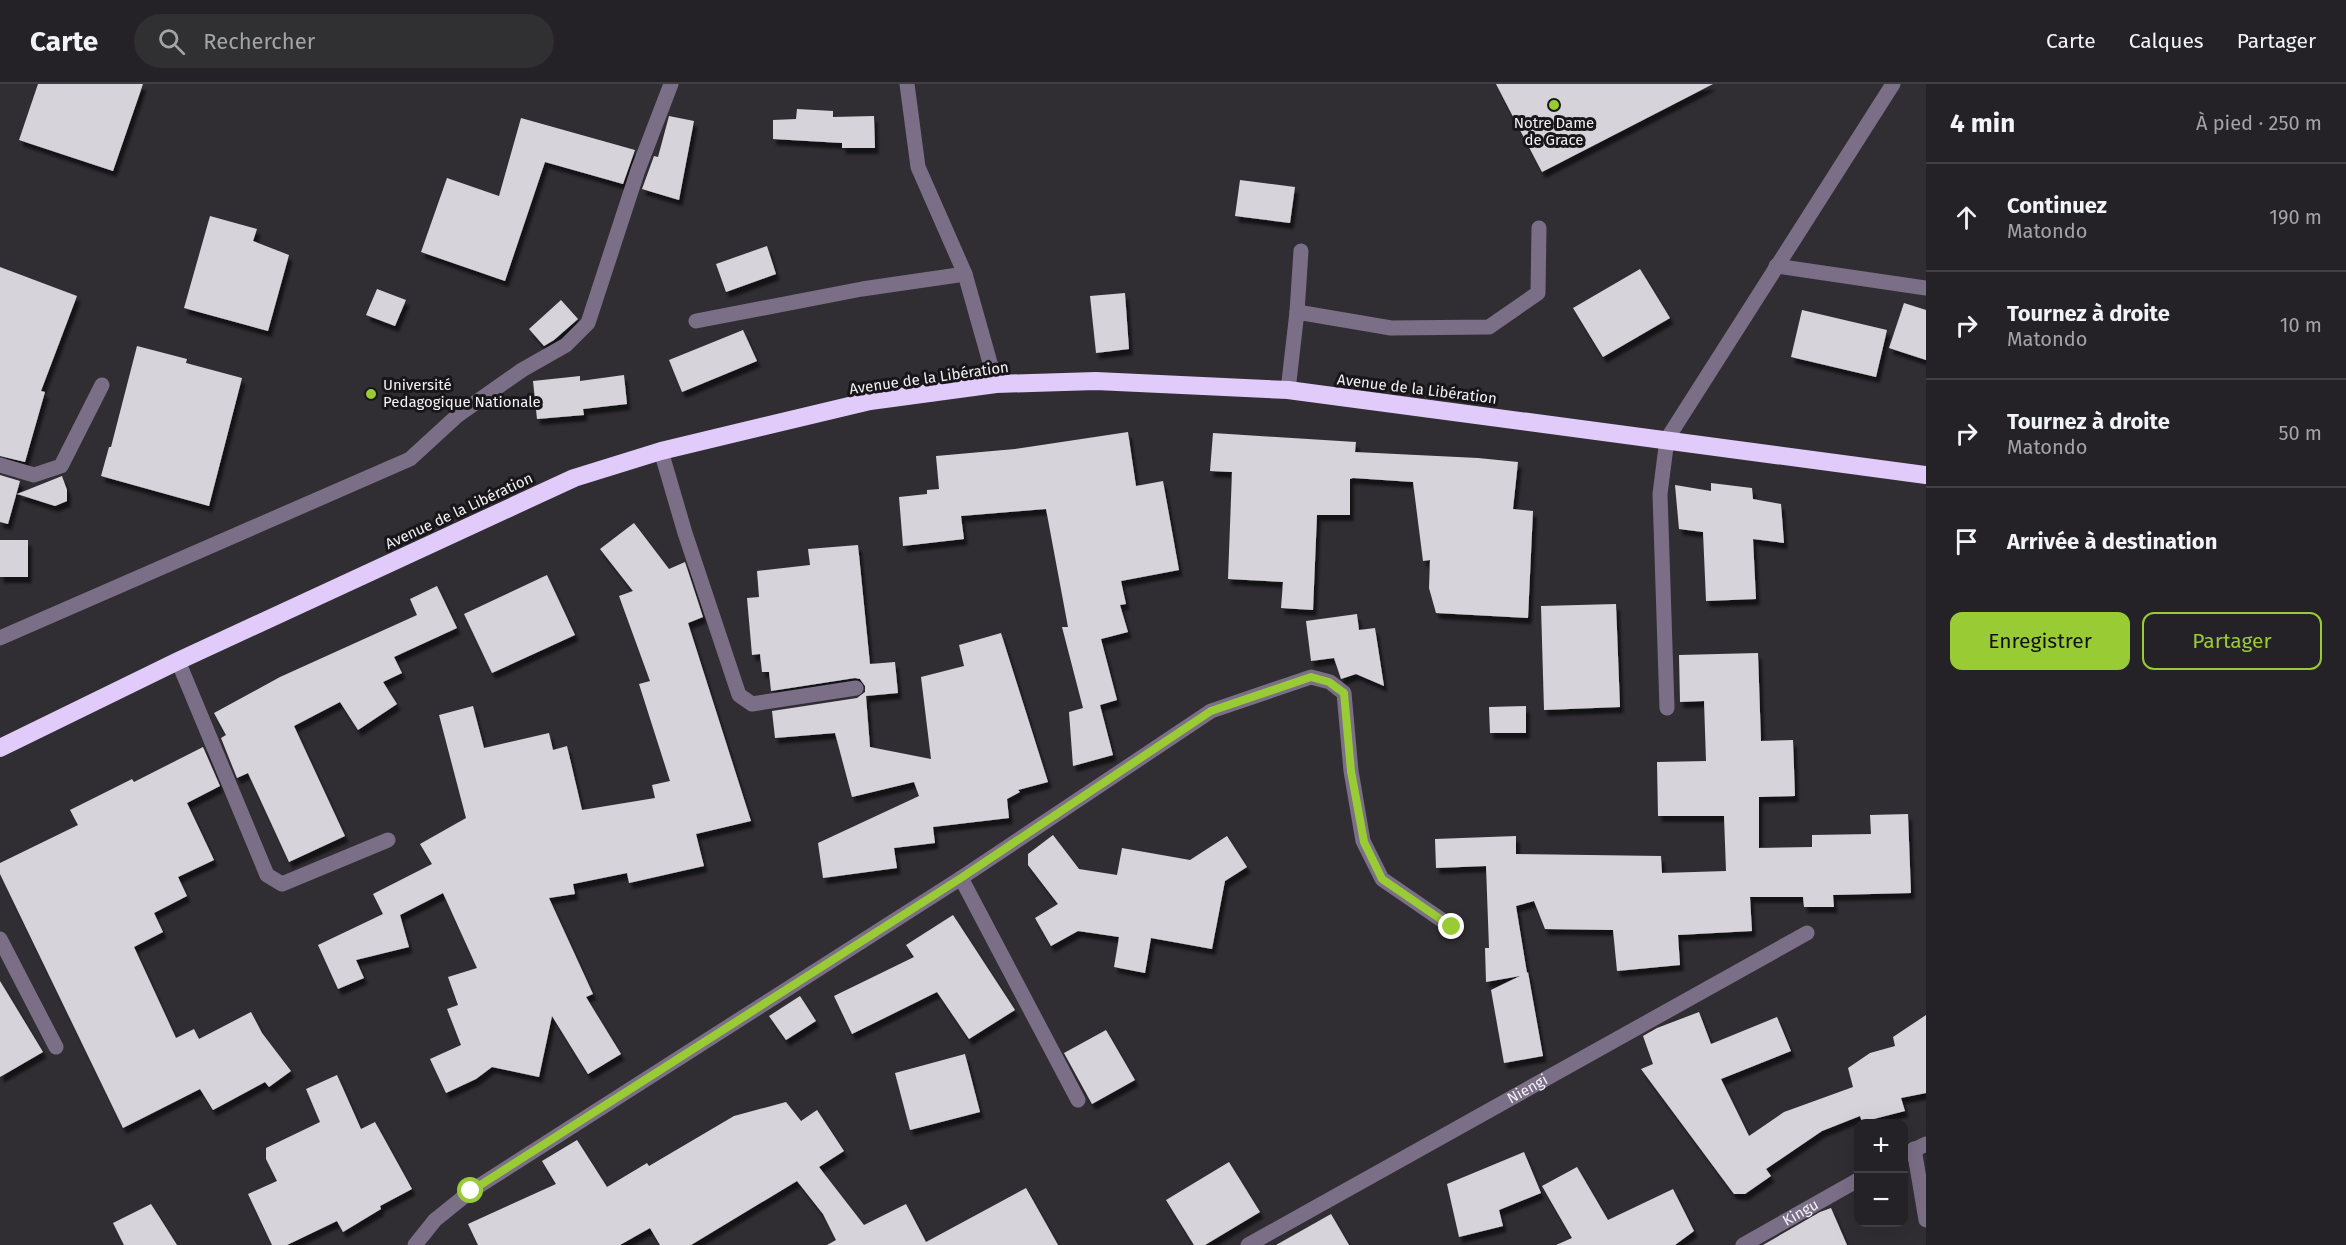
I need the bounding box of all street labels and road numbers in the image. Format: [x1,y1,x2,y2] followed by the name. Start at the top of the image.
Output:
[848,358,1010,398] street label: Avenue de la Libération
[1336,370,1498,408] street label: Avenue de la Libération
[382,469,536,553] street label: Avenue de la Libération
[1504,1071,1551,1108] street label: Niengi
[1779,1195,1822,1230] street label: Kingu

